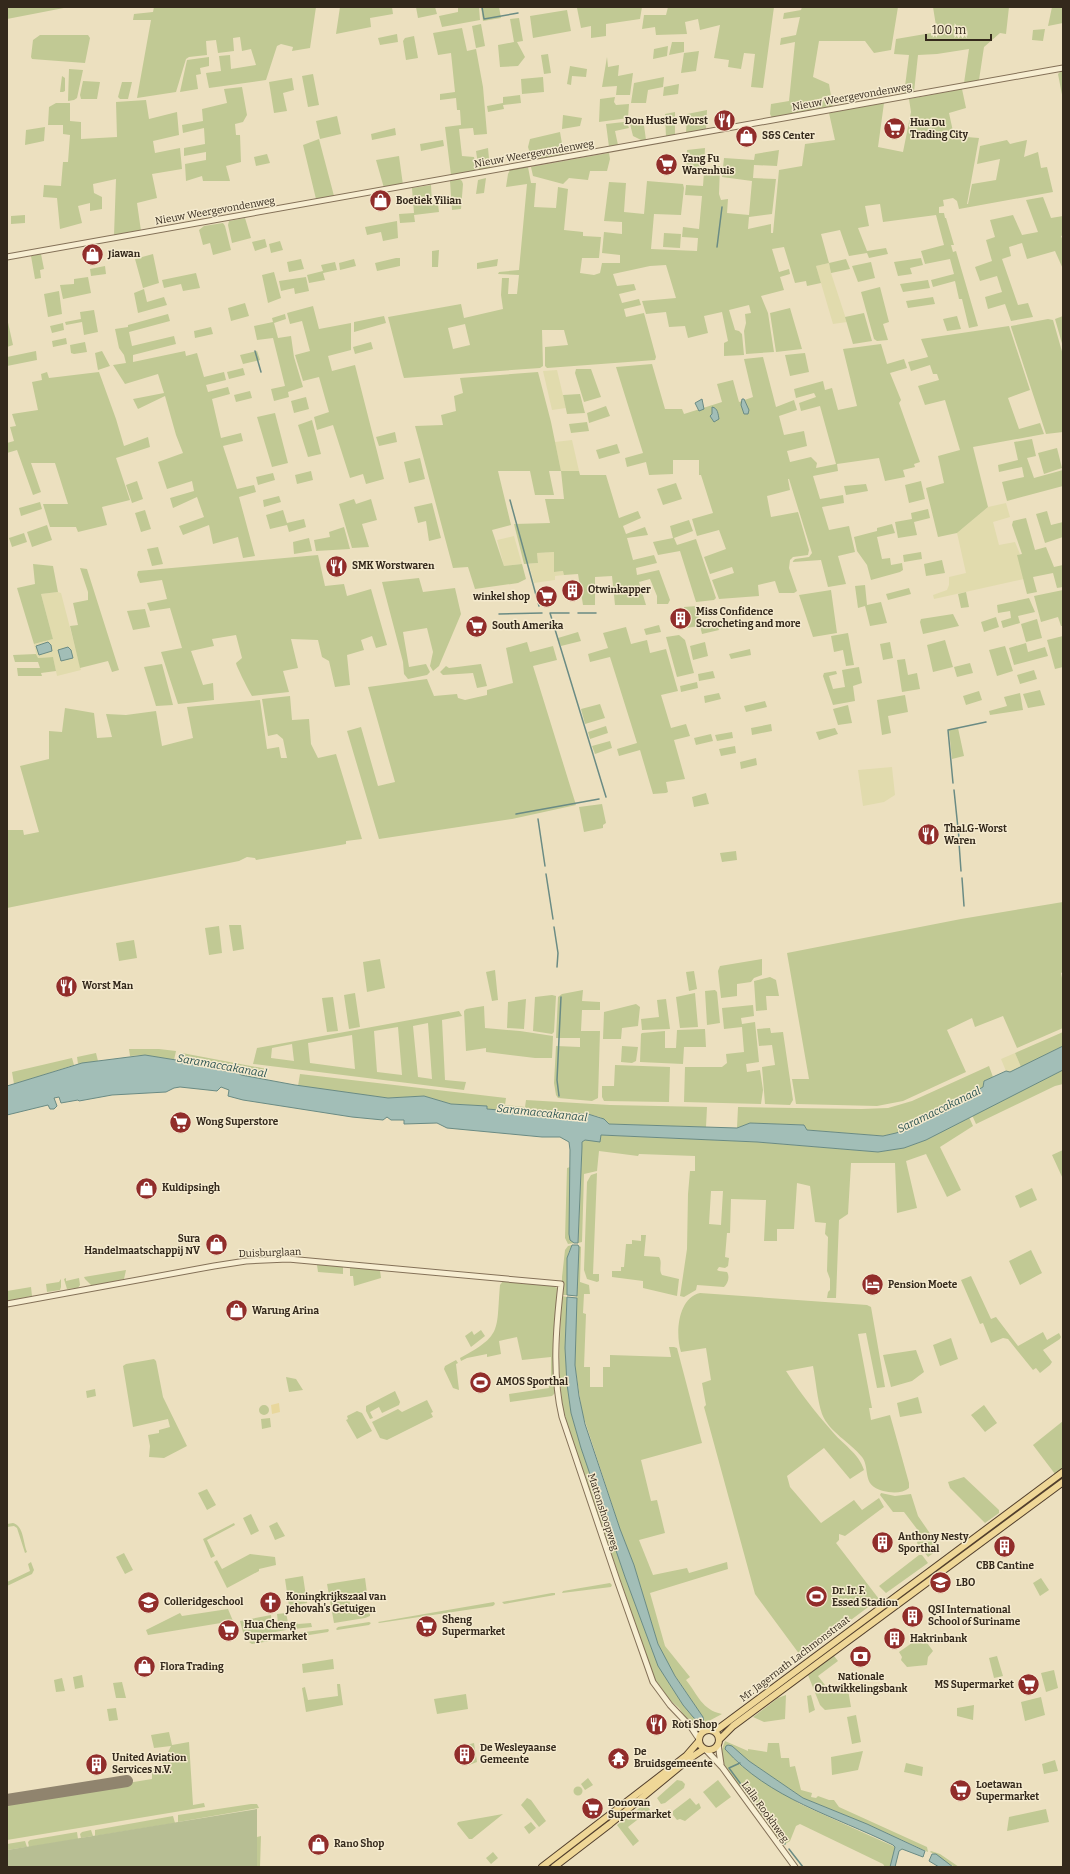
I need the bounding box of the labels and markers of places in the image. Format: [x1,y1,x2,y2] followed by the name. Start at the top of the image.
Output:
[711,108,737,134] restaurant icon: Don Hustle Worst
[625,115,708,127] place label: Don Hustle Worst
[881,116,907,142] supermarket icon: Hua Du Trading City
[910,117,968,141] place label: Hua Du Trading City
[733,123,759,149] shop icon: S&S Center
[762,130,815,142] place label: S&S Center
[653,152,679,178] supermarket icon: Yang Fu Warenhuis
[682,153,734,177] place label: Yang Fu Warenhuis
[367,188,393,214] shop icon: Boetiek Yilian
[396,195,462,207] place label: Boetiek Yilian
[79,241,105,267] shop icon: Jiawan
[107,248,141,260] place label: Jiawan
[323,553,349,579] restaurant icon: SMK Worstwaren
[352,560,435,572] place label: SMK Worstwaren
[559,577,585,603] building icon: Otwinkapper
[533,584,559,610] supermarket icon: winkel shop
[588,584,651,596] place label: Otwinkapper
[472,591,530,603] place label: winkel shop
[667,605,693,631] building icon: Miss Confidence Scrocheting and more
[696,606,801,630] place label: Miss Confidence Scrocheting and more
[463,613,489,639] supermarket icon: South Amerika
[492,620,564,632] place label: South Amerika
[915,822,941,848] restaurant icon: Thal.G-Worst Waren
[944,823,1007,847] place label: Thal.G-Worst Waren
[53,973,79,999] restaurant icon: Worst Man
[82,980,134,992] place label: Worst Man
[168,1109,194,1135] supermarket icon: Wong Superstore
[196,1116,279,1128] place label: Wong Superstore
[134,1175,160,1201] shop icon: Kuldipsingh
[162,1182,221,1194] place label: Kuldipsingh
[203,1232,229,1258] shop icon: Sura Handelmaatschappij NV
[84,1233,201,1257] place label: Sura Handelmaatschappij NV
[860,1272,886,1298] hotel icon: Pension Moete
[888,1279,958,1291] place label: Pension Moete
[223,1298,249,1324] shop icon: Warung Arina
[252,1305,319,1317] place label: Warung Arina
[468,1369,494,1395] sports icon: AMOS Sporthal
[496,1376,568,1388] place label: AMOS Sporthal
[869,1530,895,1556] building icon: Anthony Nesty Sporthal
[898,1531,969,1555] place label: Anthony Nesty Sporthal
[992,1533,1018,1559] building icon: CBB Cantine
[976,1560,1035,1572] place label: CBB Cantine
[927,1570,953,1596] school or university icon: LBO
[956,1577,975,1589] place label: LBO
[804,1584,830,1610] sports icon: Dr. Ir. F. Essed Stadion
[832,1585,899,1609] place label: Dr. Ir. F. Essed Stadion
[135,1589,161,1615] school or university icon: Colleridgeschool
[257,1590,283,1616] church icon: Koningkrijkszaal van Jehovah's Getuigen
[285,1591,387,1615] place label: Koningkrijkszaal van Jehovah's Getuigen
[164,1596,243,1608] place label: Colleridgeschool
[900,1603,926,1629] building icon: QSI International School of Suriname
[928,1604,1021,1628] place label: QSI International School of Suriname
[413,1613,439,1639] supermarket icon: Sheng Supermarket
[442,1614,505,1638] place label: Sheng Supermarket
[215,1618,241,1644] supermarket icon: Hua Cheng Supermarket
[244,1619,307,1643] place label: Hua Cheng Supermarket
[882,1626,908,1652] building icon: Hakrinbank
[910,1633,967,1645] place label: Hakrinbank
[848,1644,874,1670] bank icon: Nationale Ontwikkelingsbank
[132,1654,158,1680] shop icon: Flora Trading
[160,1661,224,1673] place label: Flora Trading
[814,1671,908,1695] place label: Nationale Ontwikkelingsbank
[1016,1672,1042,1698] supermarket icon: MS Supermarket
[934,1679,1014,1691] place label: MS Supermarket
[643,1712,669,1738] restaurant icon: Roti Shop
[672,1719,717,1731] place label: Roti Shop
[451,1741,477,1767] building icon: De Wesleyaanse Gemeente
[480,1742,557,1766] place label: De Wesleyaanse Gemeente
[605,1745,631,1771] temple icon: De Bruidsgemeente
[634,1746,713,1770] place label: De Bruidsgemeente
[83,1751,109,1777] building icon: United Aviation Services N.V.
[112,1752,187,1776] place label: United Aviation Services N.V.
[947,1778,973,1804] supermarket icon: Loetawan Supermarket
[976,1779,1039,1803] place label: Loetawan Supermarket
[579,1796,605,1822] supermarket icon: Donovan Supermarket
[608,1797,671,1821] place label: Donovan Supermarket
[305,1831,331,1857] shop icon: Rano Shop
[334,1838,384,1850] place label: Rano Shop

